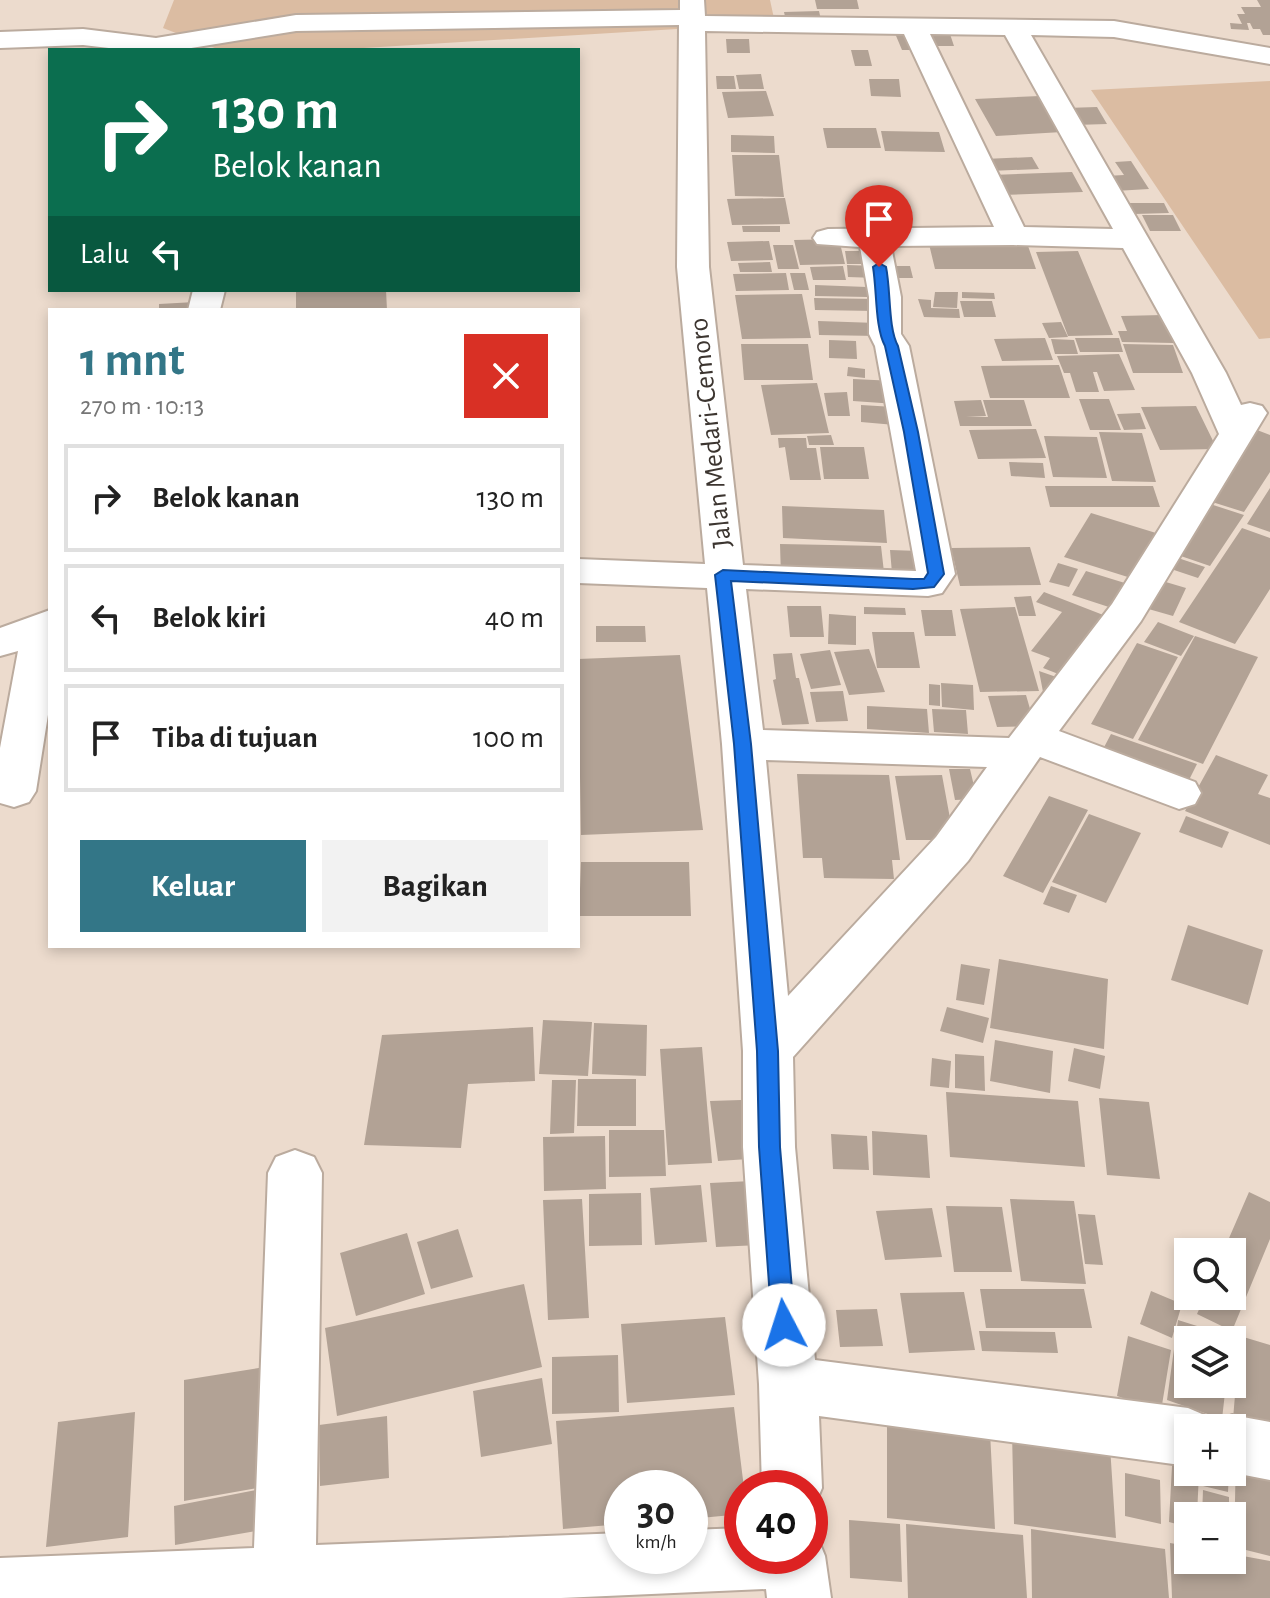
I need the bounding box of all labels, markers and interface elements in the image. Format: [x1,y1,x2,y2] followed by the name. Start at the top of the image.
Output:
[80,80,184,184] icon: right
[212,83,339,139] text: 130 m
[212,148,382,184] text: Belok kanan
[845,185,913,267] pin
[857,197,901,241] icon: arrive
[145,232,189,276] icon: left
[80,239,129,269] text: Lalu
[685,316,737,549] street label: Jalan Medari-Cemoro
[464,334,548,418] button: close
[80,337,185,385] text: 1 mnt
[80,393,204,419] text: 270 m · 10:13
[84,476,128,520] icon: right
[152,483,300,513] text: Belok kanan
[477,483,544,513] text: 130 m
[84,596,128,640] icon: left
[152,603,266,633] text: Belok kiri
[485,603,544,633] text: 40 m
[84,716,128,760] icon: arrive
[152,723,318,753] text: Tiba di tujuan
[473,723,544,753] text: 100 m
[80,840,306,932] button: Keluar
[322,840,548,932] button: Bagikan
[1174,1238,1246,1574] map controls
[1174,1238,1246,1310] button: search
[742,1283,826,1367] position arrow
[1174,1326,1246,1398] button: layers
[1174,1414,1246,1486] button: +
[724,1470,828,1574] speed limit sign: 40
[637,1492,675,1532] text: 30
[1174,1502,1246,1574] button: −
[635,1532,677,1552] text: km/h

